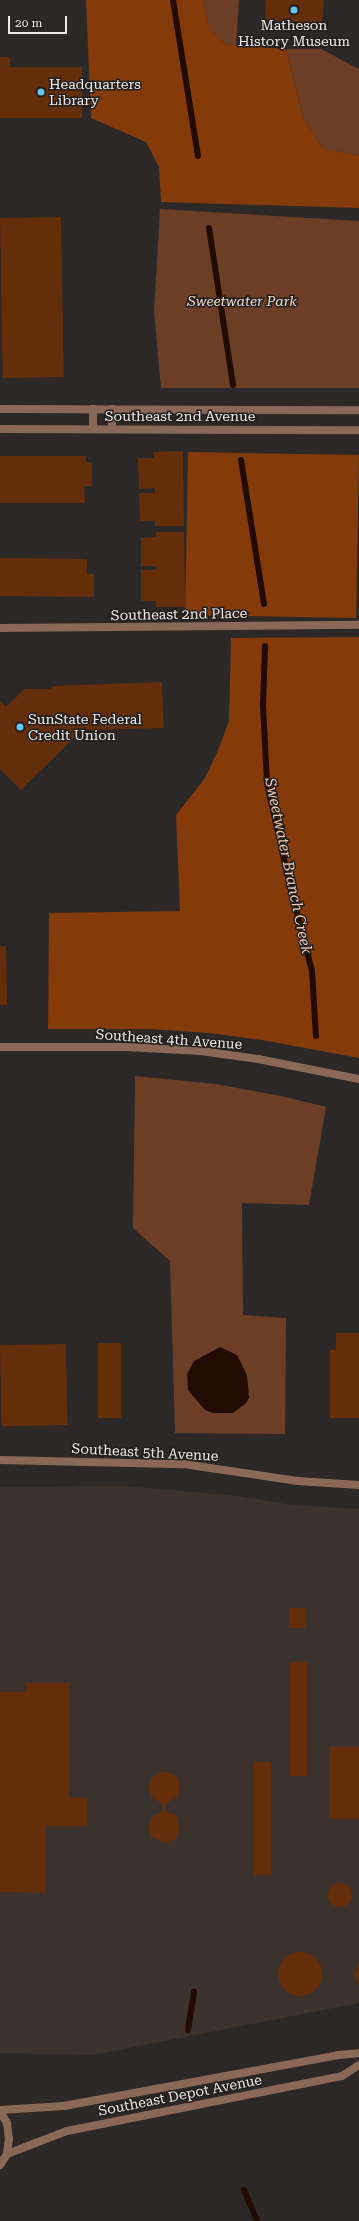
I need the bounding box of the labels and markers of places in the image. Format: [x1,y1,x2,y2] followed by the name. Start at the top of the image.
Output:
[289,5,299,15] marker: Matheson History Museum
[238,17,350,50] place label: Matheson History Museum
[49,76,141,108] place label: Headquarters Library
[36,87,46,97] marker: Headquarters Library
[28,711,142,744] place label: SunState Federal Credit Union
[15,722,25,732] marker: SunState Federal Credit Union

